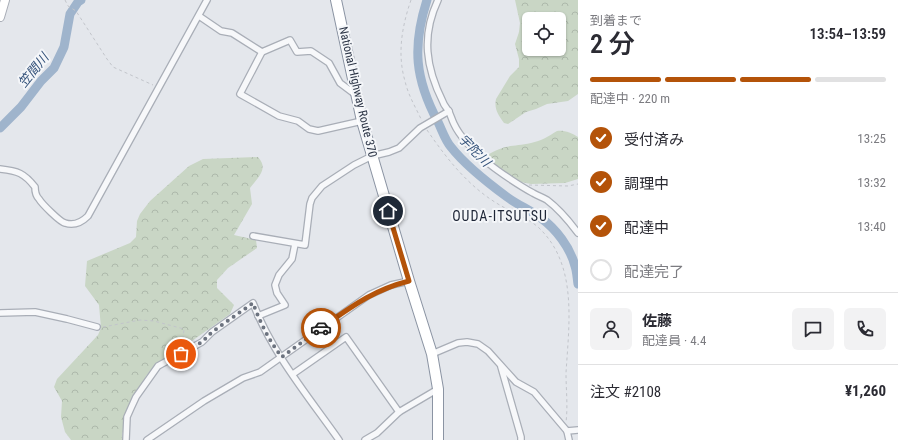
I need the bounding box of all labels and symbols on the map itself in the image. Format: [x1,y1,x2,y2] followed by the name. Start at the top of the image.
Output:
[336,25,380,159] street label: National Highway Route 370
[15,49,53,90] water label: 笠間川
[456,131,495,171] water label: 宇陀川
[371,194,405,228] pin
[452,208,548,224] district label: OUDA-ITSUTSU
[301,308,341,348] courier
[164,337,198,371] pin

